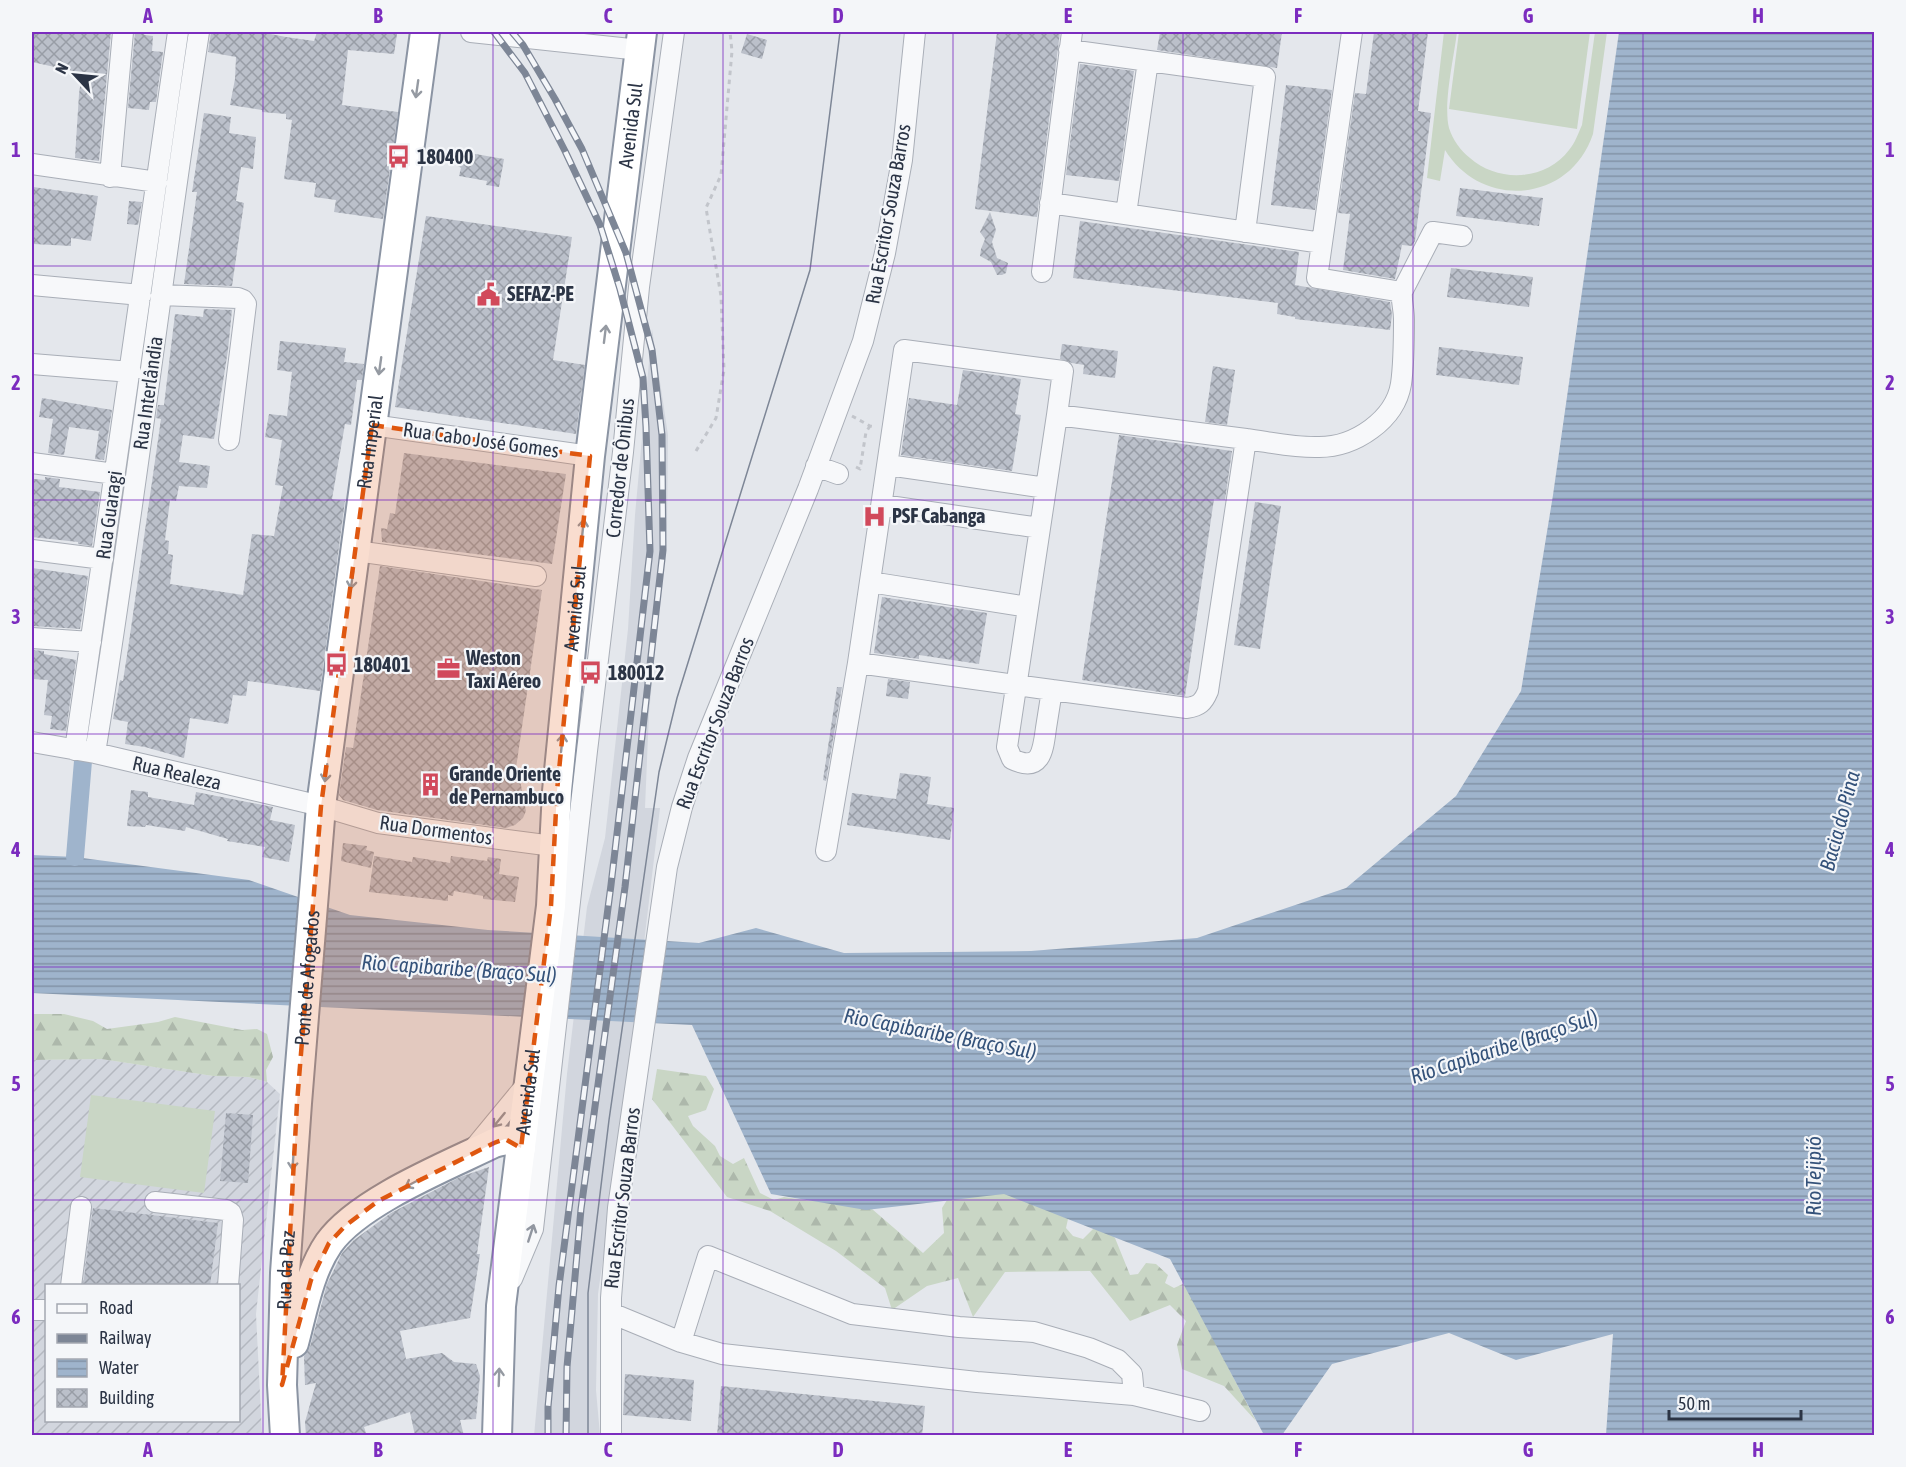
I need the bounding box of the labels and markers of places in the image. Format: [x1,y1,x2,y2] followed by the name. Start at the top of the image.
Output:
[386,144,412,170] bus stop icon: 180400
[417,145,473,168] place label: 180400
[476,281,502,307] public building icon: SEFAZ-PE
[507,282,574,305] place label: SEFAZ-PE
[861,503,887,529] hospital icon: PSF Cabanga
[892,504,985,527] place label: PSF Cabanga
[465,646,541,692] place label: Weston Taxi Aéreo
[323,652,349,678] bus stop icon: 180401
[354,653,410,676] place label: 180401
[435,656,461,682] office icon: Weston Taxi Aéreo
[577,660,603,686] bus stop icon: 180012
[608,661,664,684] place label: 180012
[449,762,564,808] place label: Grande Oriente de Pernambuco
[418,772,444,798] building icon: Grande Oriente de Pernambuco

